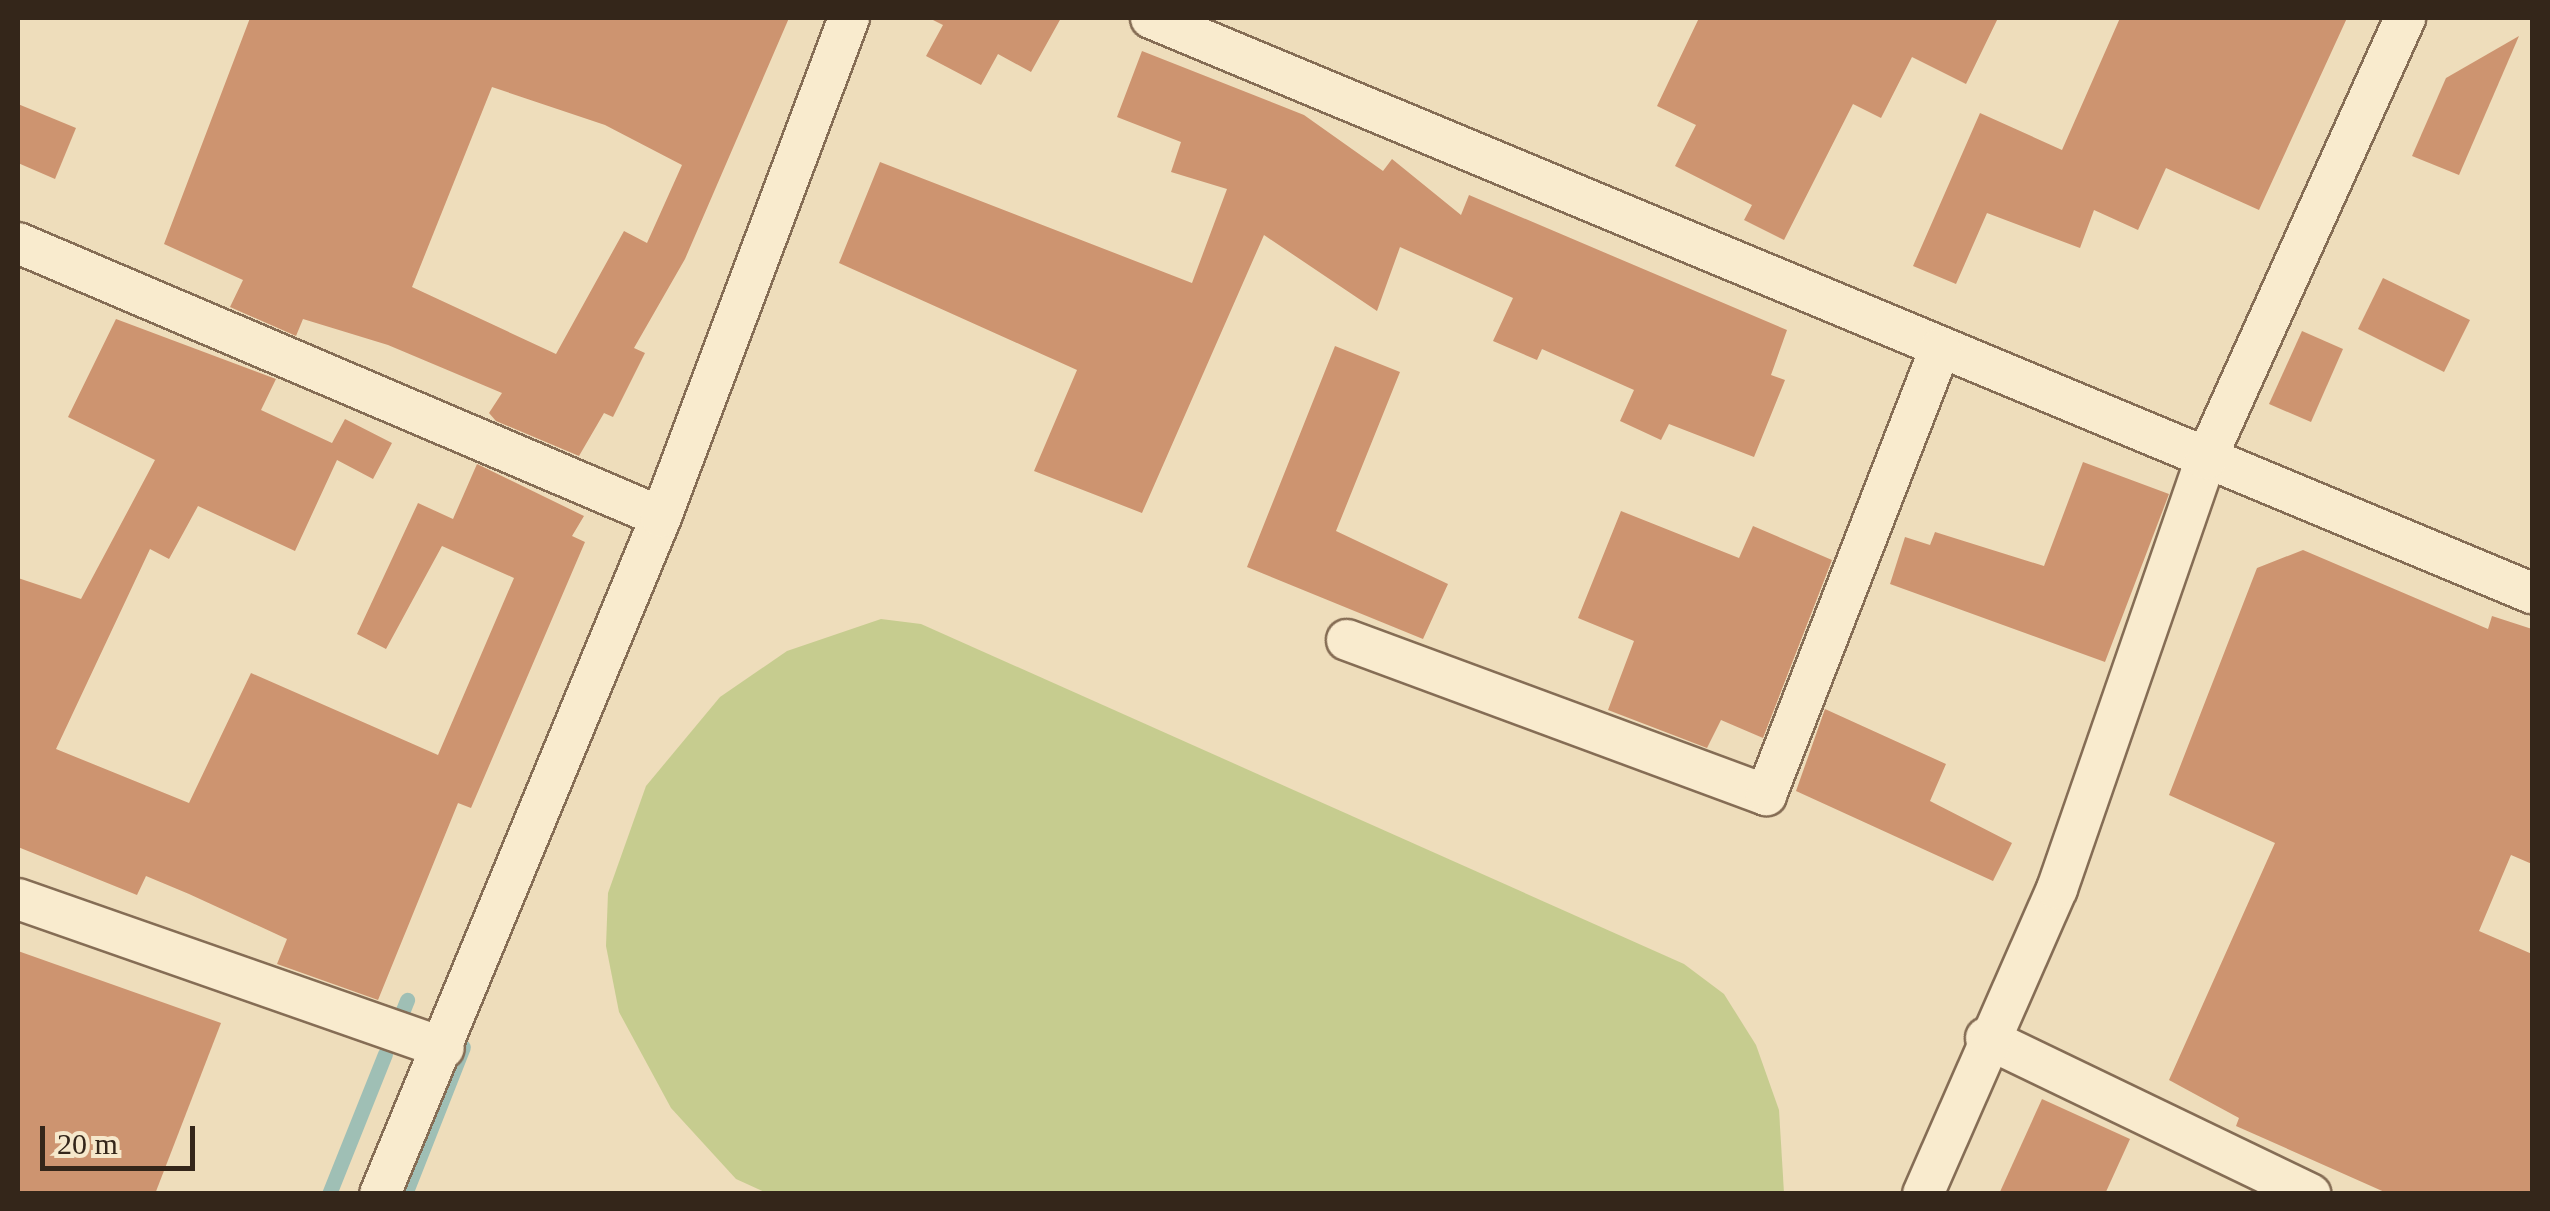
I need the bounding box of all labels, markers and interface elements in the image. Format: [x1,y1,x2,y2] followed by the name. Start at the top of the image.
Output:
[45,1106,200,1168] scale bar
[57,1127,118,1160] text: 20 m

